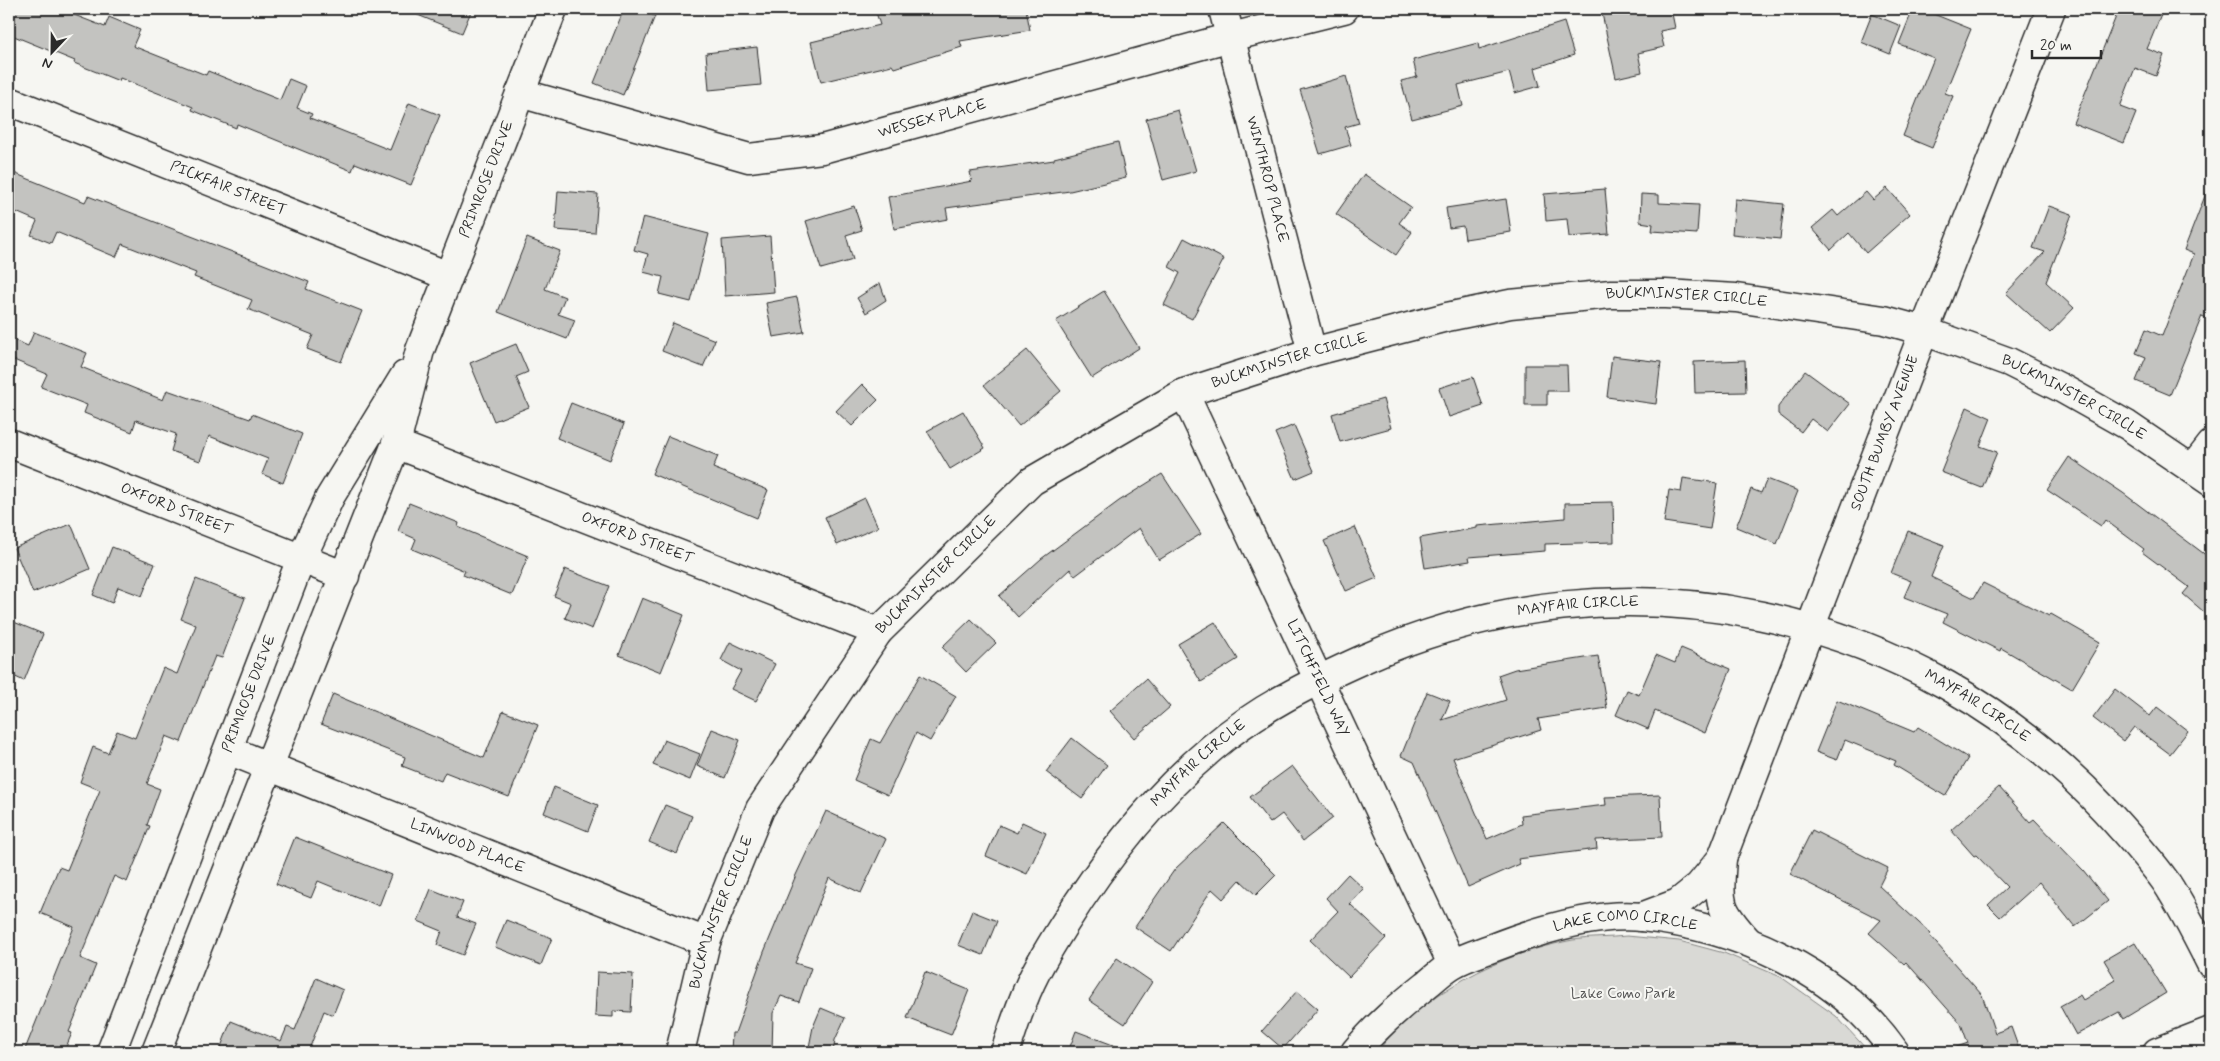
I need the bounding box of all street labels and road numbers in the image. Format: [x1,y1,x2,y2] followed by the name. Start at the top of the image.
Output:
[876,94,989,143] street label: WESSEX PLACE
[1241,114,1293,245] street label: WINTHROP PLACE
[455,117,519,241] street label: PRIMROSE DRIVE
[167,156,289,221] street label: PICKFAIR STREET
[1605,284,1769,313] street label: BUCKMINSTER CIRCLE
[1209,328,1370,394] street label: BUCKMINSTER CIRCLE
[1999,350,2150,445] street label: BUCKMINSTER CIRCLE
[1846,352,1924,514] street label: SOUTH BUMBY AVENUE
[118,478,236,541] street label: OXFORD STREET
[578,507,697,569] street label: OXFORD STREET
[872,511,1001,639] street label: BUCKMINSTER CIRCLE
[1516,592,1639,622] street label: MAYFAIR CIRCLE
[1282,616,1354,740] street label: LITCHFIELD WAY
[217,632,281,755] street label: PRIMROSE DRIVE
[1921,665,2035,747] street label: MAYFAIR CIRCLE
[1146,715,1250,811] street label: MAYFAIR CIRCLE
[407,814,528,878] street label: LINWOOD PLACE
[685,832,758,991] street label: BUCKMINSTER CIRCLE
[1551,906,1700,937] street label: LAKE COMO CIRCLE

